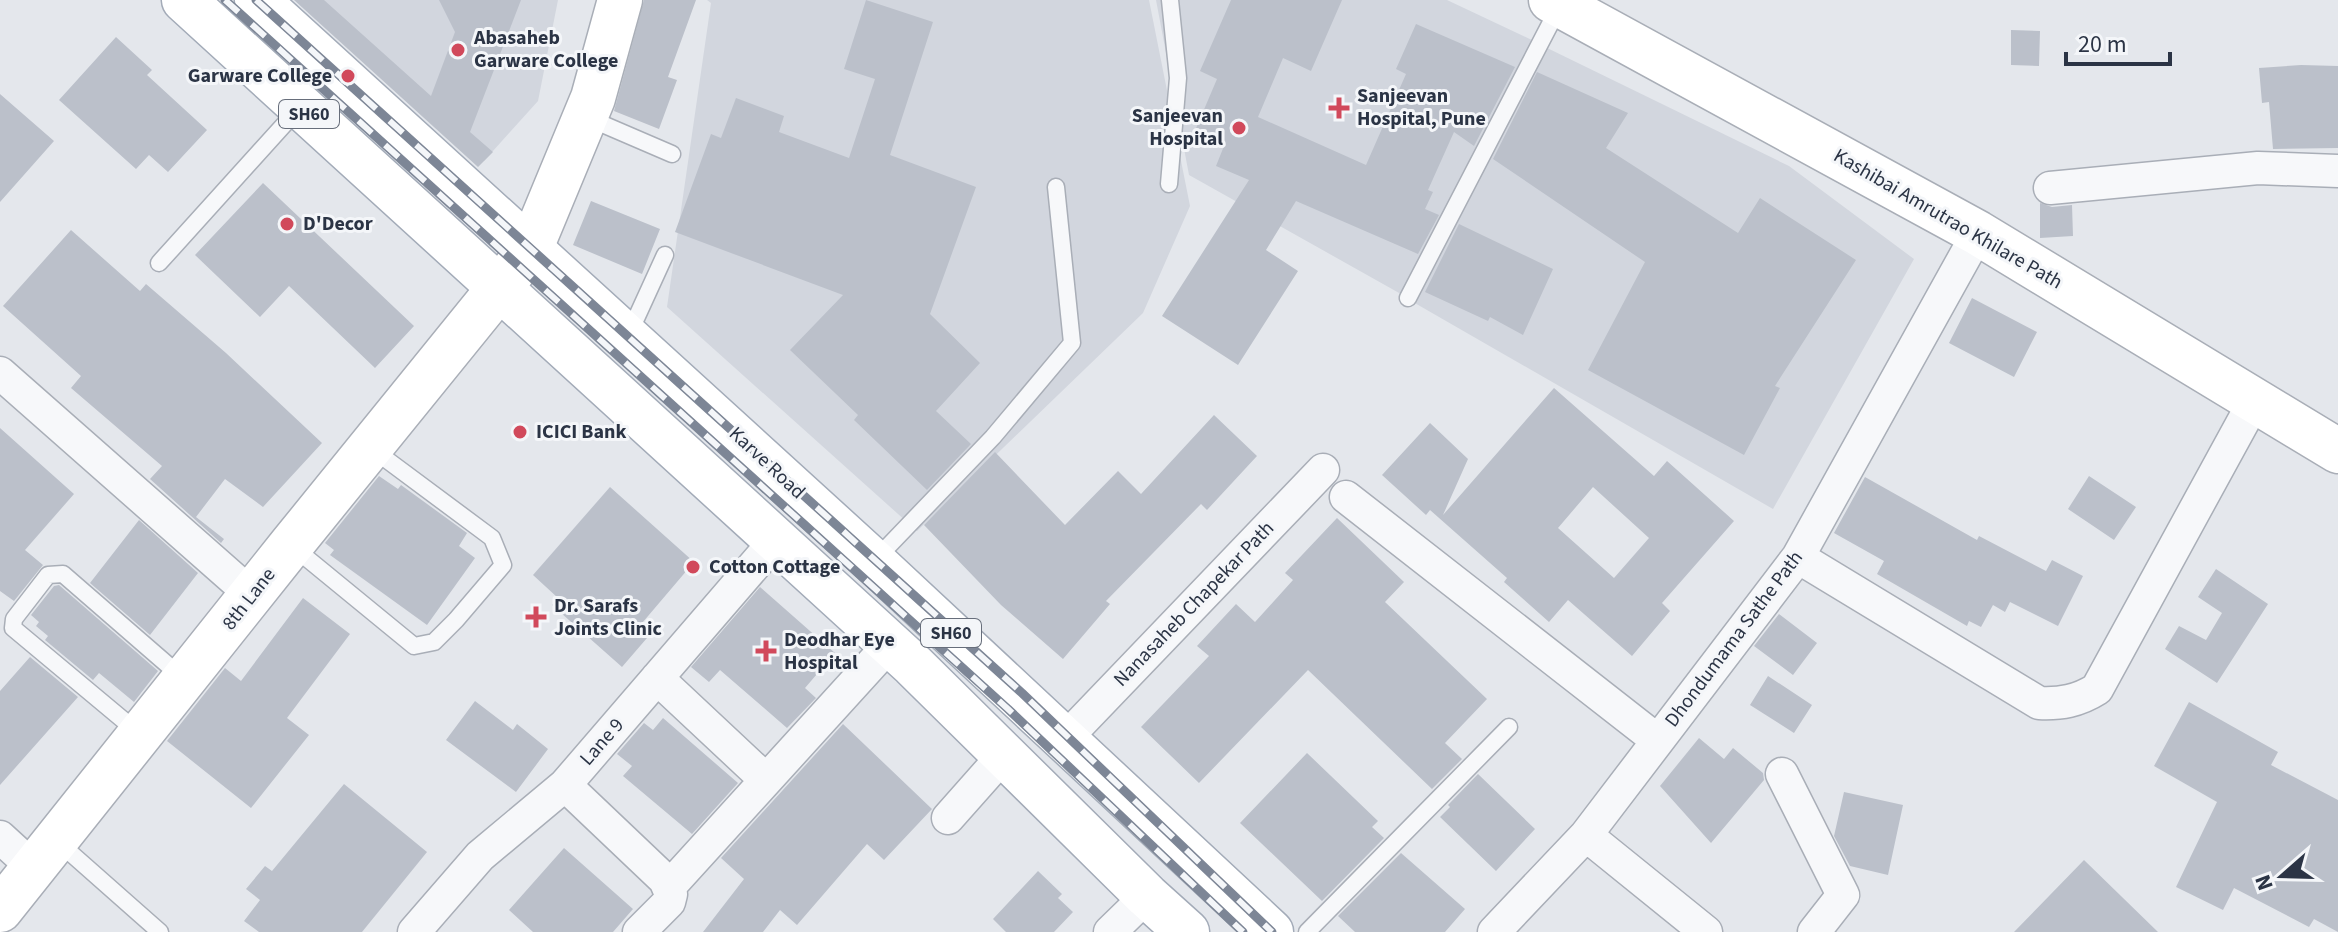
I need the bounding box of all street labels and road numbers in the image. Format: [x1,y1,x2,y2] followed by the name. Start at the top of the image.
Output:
[279,100,339,128] road number: SH60
[1828,142,2068,296] street label: Kashibai Amrutrao Khilare Path
[723,420,811,506] street label: Karve Road
[1107,515,1281,693] street label: Nanasaheb Chapekar Path
[1658,545,1810,733] street label: Dhondumama Sathe Path
[216,562,282,636] street label: 8th Lane
[921,619,981,647] road number: SH60
[574,712,630,772] street label: Lane 9

